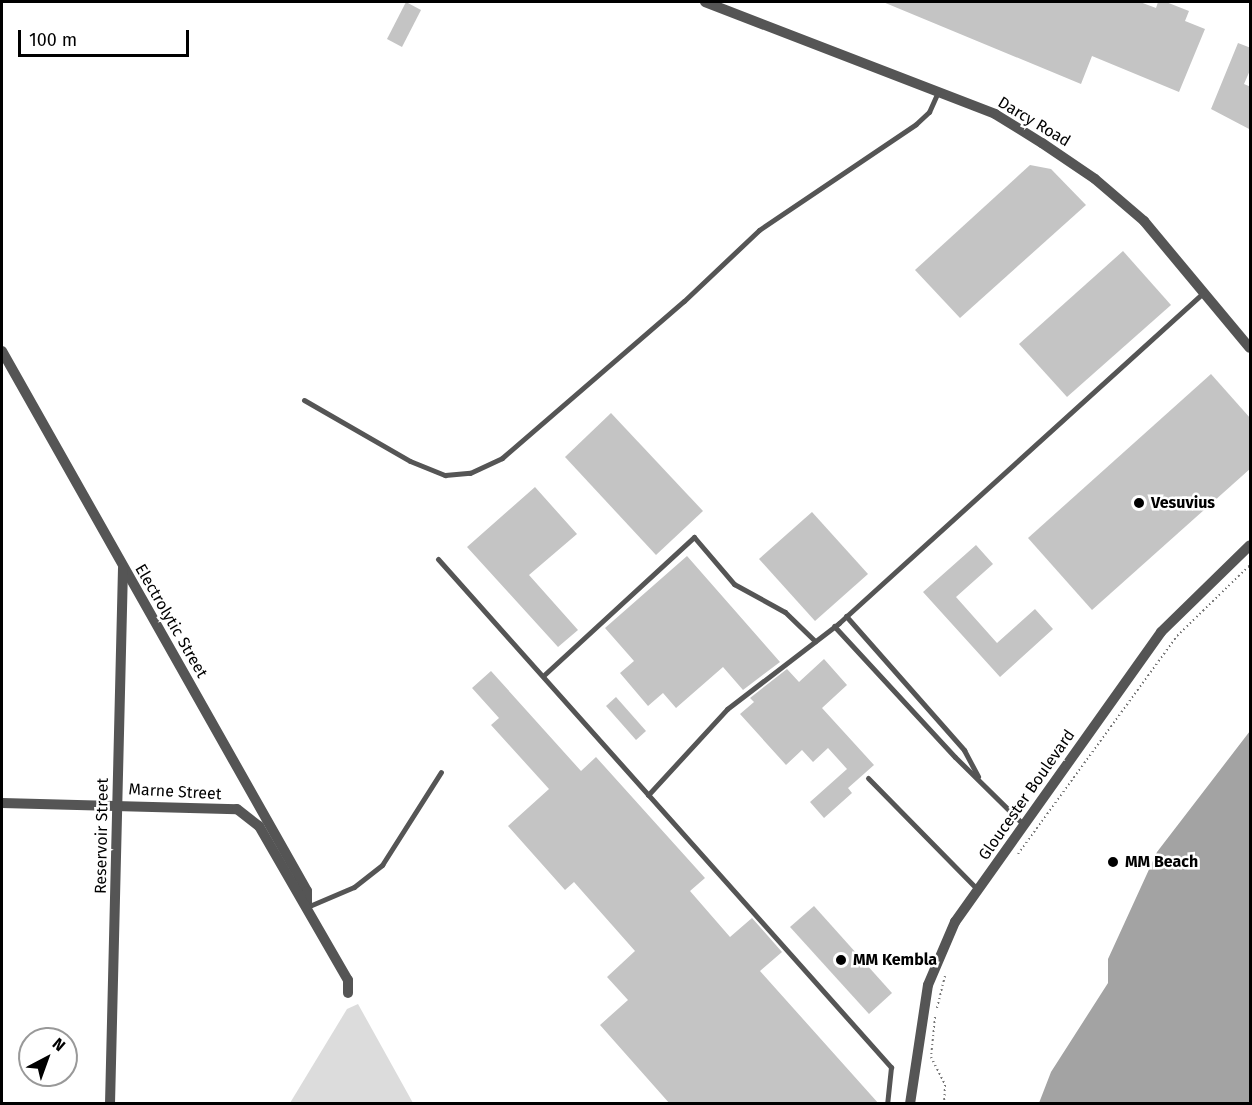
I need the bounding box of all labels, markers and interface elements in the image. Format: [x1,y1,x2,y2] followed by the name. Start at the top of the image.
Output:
[21,18,192,56] scale bar
[29,29,77,51] text: 100 m
[994,93,1074,151] street label: Darcy Road
[1151,493,1215,513] place label: Vesuvius
[1132,496,1146,510] marker: Vesuvius
[131,561,211,681] street label: Electrolytic Street
[975,726,1079,864] street label: Gloucester Boulevard
[91,778,113,894] street label: Reservoir Street
[128,780,222,804] street label: Marne Street
[1125,852,1198,872] place label: MM Beach
[1106,855,1120,869] marker: MM Beach
[853,950,937,970] place label: MM Kembla
[834,953,848,967] marker: MM Kembla
[18,1027,78,1087] north arrow
[49,1034,69,1055] text: N

